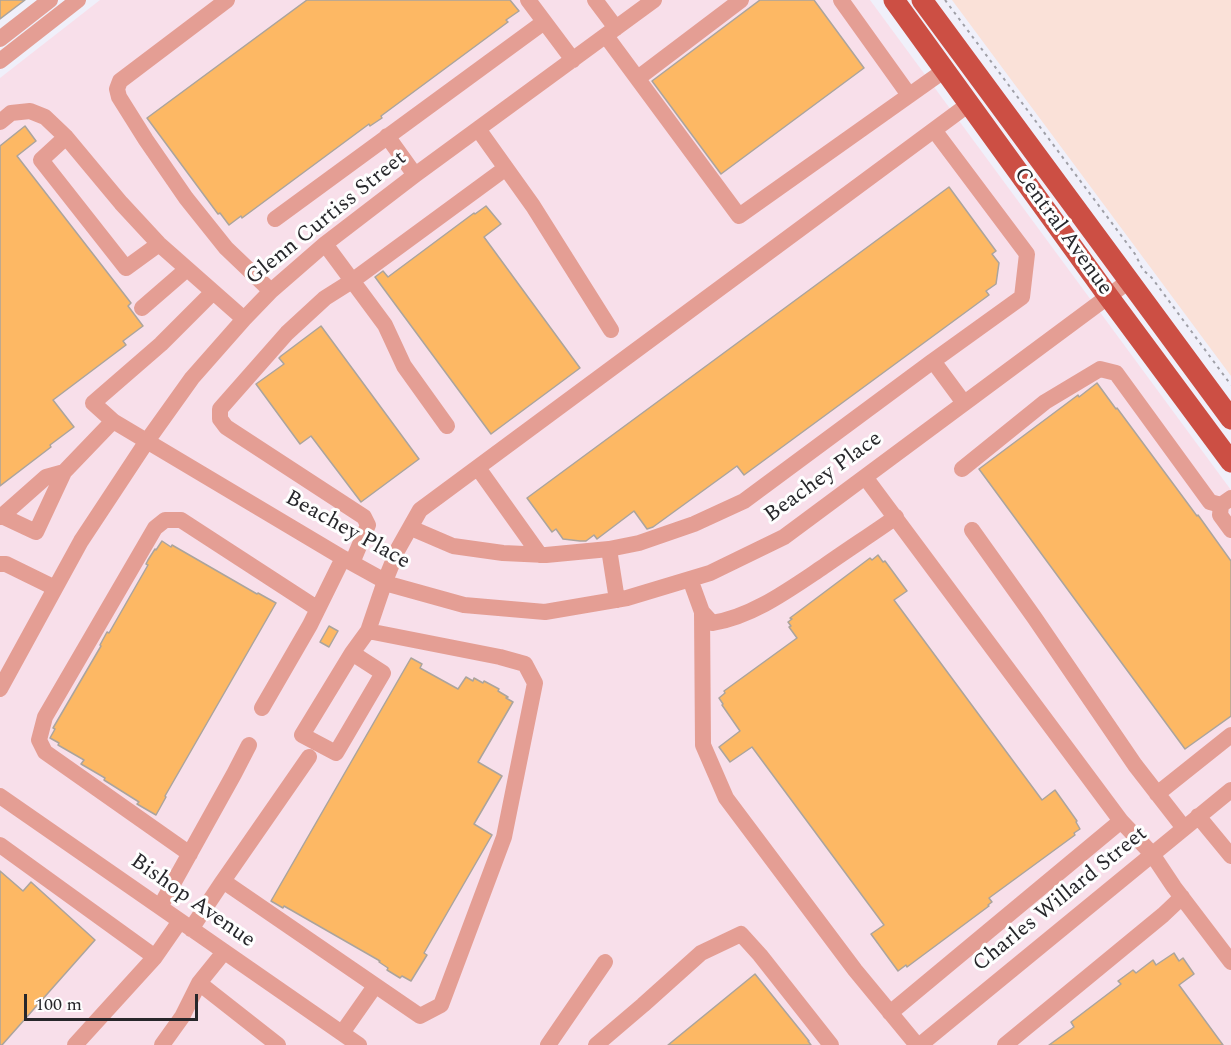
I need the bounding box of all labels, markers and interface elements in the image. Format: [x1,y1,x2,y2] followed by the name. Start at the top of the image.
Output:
[241,146,413,292] street label: Glenn Curtiss Street
[1007,163,1117,301] street label: Central Avenue
[760,427,888,529] street label: Beachey Place
[280,486,414,576] street label: Beachey Place
[969,822,1153,978] street label: Charles Willard Street
[125,849,259,955] street label: Bishop Avenue
[27,982,201,1020] scale bar
[35,991,82,1018] text: 100 m

